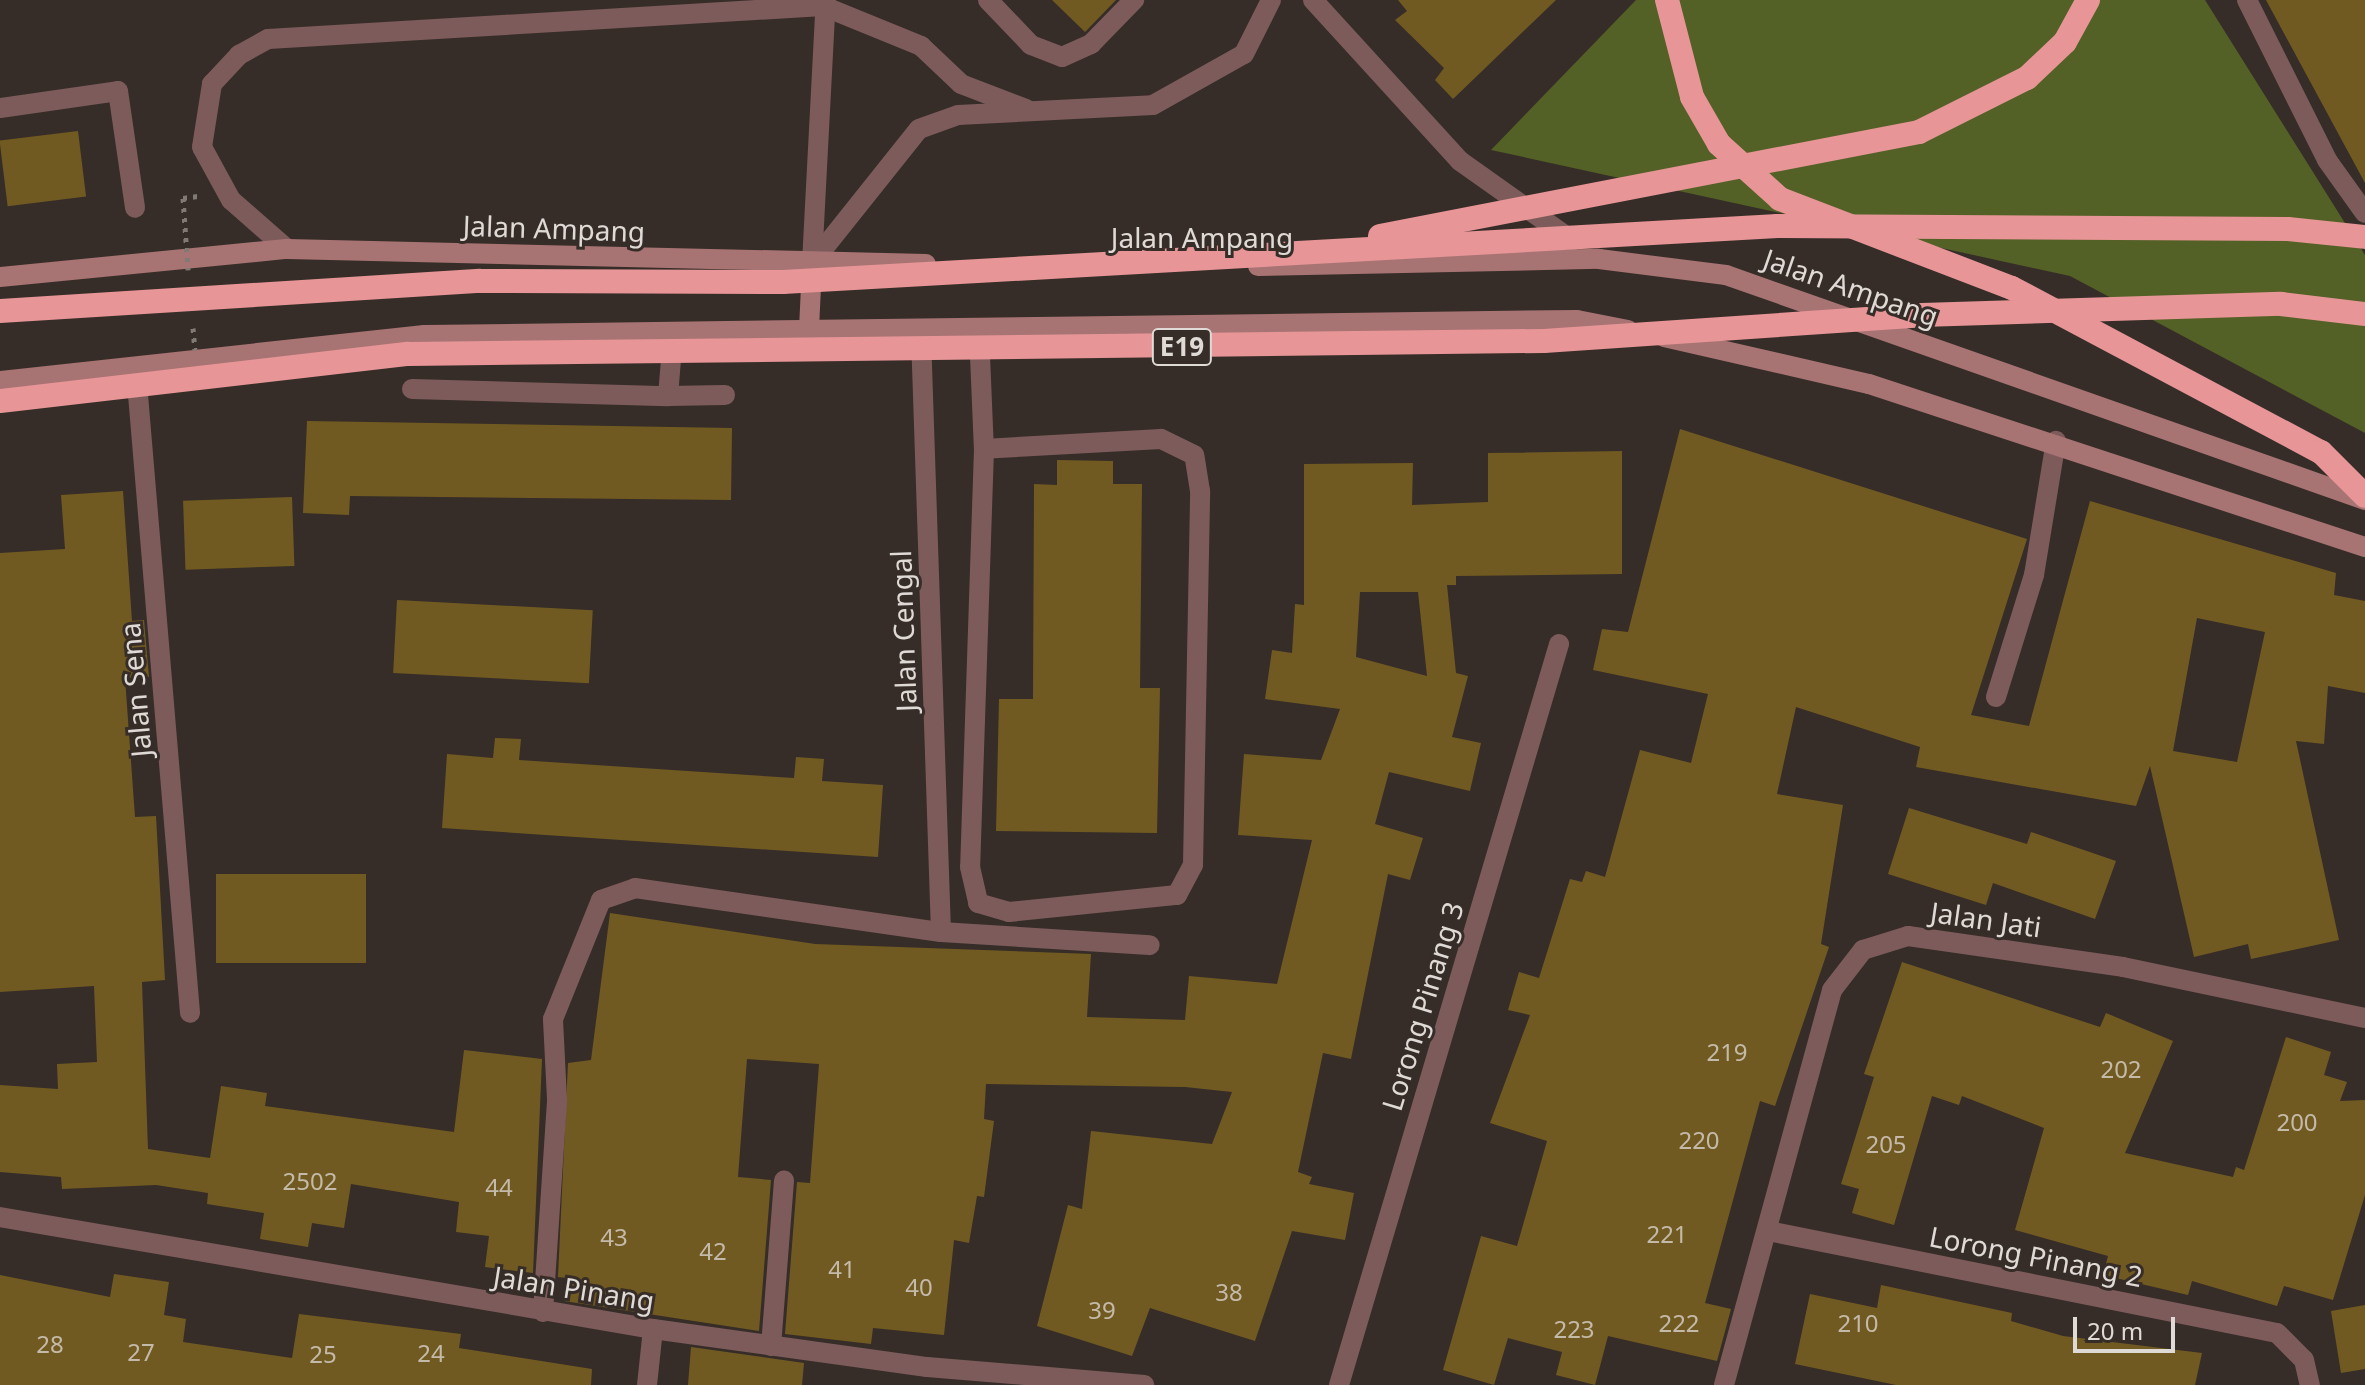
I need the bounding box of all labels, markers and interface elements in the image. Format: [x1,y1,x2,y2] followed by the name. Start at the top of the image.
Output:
[462,208,646,248] street label: Jalan Ampang
[1111,220,1293,254] street label: Jalan Ampang
[1759,241,1943,333] street label: Jalan Ampang
[1150,325,1214,369] road number: E19
[883,550,923,712] street label: Jalan Cengal
[112,621,158,759] street label: Jalan Sena
[1928,895,2044,943] street label: Jalan Jati
[1374,898,1470,1114] street label: Lorong Pinang 3
[1706,1038,1748,1066] house number: 219
[2100,1055,2142,1083] house number: 202
[2276,1108,2318,1136] house number: 200
[1678,1126,1720,1154] house number: 220
[1865,1130,1907,1158] house number: 205
[283,1167,337,1195] house number: 2502
[485,1173,513,1201] house number: 44
[1927,1219,2145,1293] street label: Lorong Pinang 2
[1646,1220,1688,1248] house number: 221
[600,1223,628,1251] house number: 43
[699,1237,727,1265] house number: 42
[828,1255,856,1283] house number: 41
[491,1259,657,1317] street label: Jalan Pinang
[905,1273,933,1301] house number: 40
[1215,1278,1243,1306] house number: 38
[1088,1296,1116,1324] house number: 39
[2077,1301,2179,1351] scale bar
[1658,1309,1700,1337] house number: 222
[1837,1309,1879,1337] house number: 210
[2087,1314,2143,1347] text: 20 m
[1553,1315,1595,1343] house number: 223
[36,1330,64,1358] house number: 28
[127,1338,155,1366] house number: 27
[417,1339,445,1367] house number: 24
[309,1340,337,1368] house number: 25

